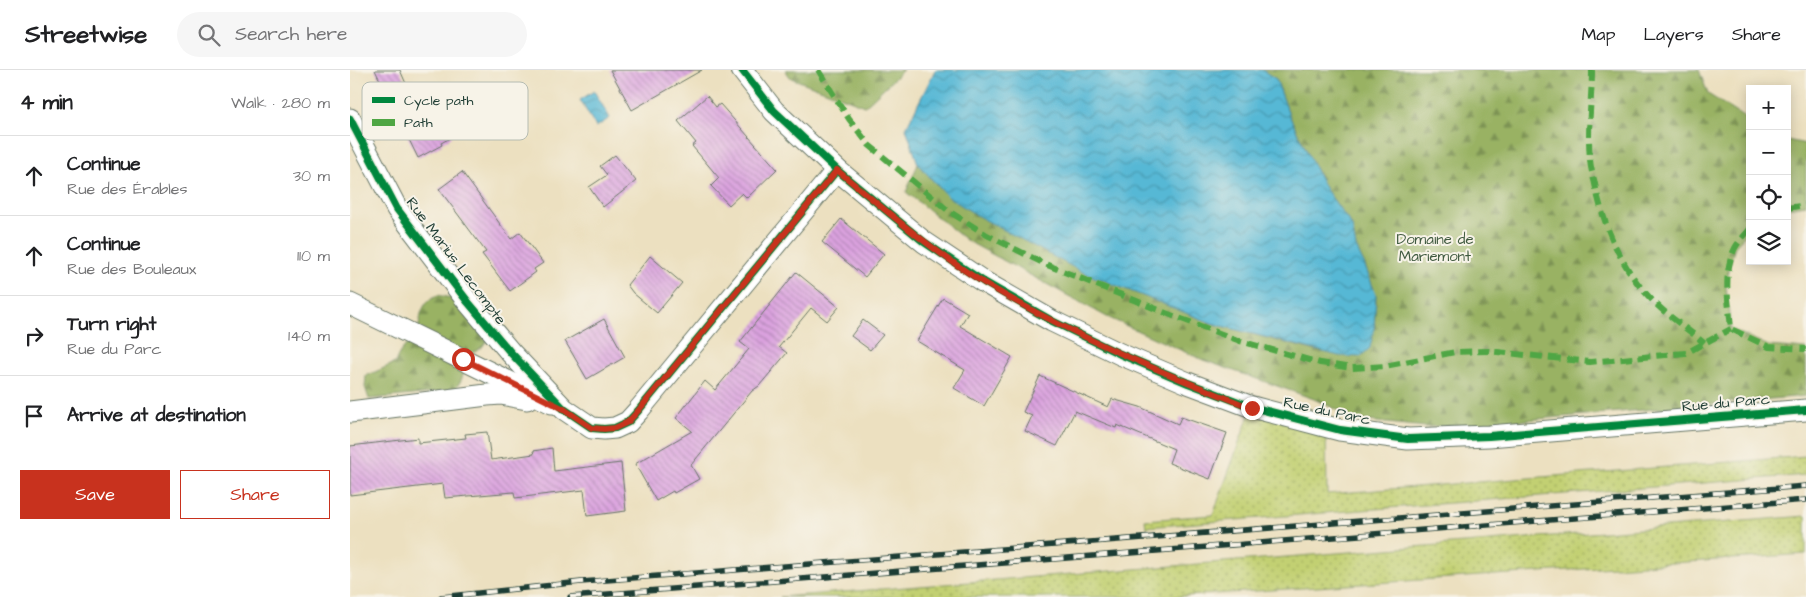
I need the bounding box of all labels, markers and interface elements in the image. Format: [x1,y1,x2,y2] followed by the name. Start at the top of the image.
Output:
[177,12,527,57] search box
[25,18,147,52] text: Streetwise
[195,21,223,49] icon: search
[235,21,347,48] text: Search here
[1581,22,1615,47] text: Map
[1643,22,1704,47] text: Layers
[1732,22,1781,47] text: Share
[362,82,528,140] legend
[1746,85,1791,265] map controls
[1746,85,1791,130] button: +
[20,88,73,117] text: 4 min
[404,91,473,111] text: Cycle path
[231,92,330,114] text: Walk · 280 m
[404,113,433,133] text: Path
[1746,130,1791,175] button: −
[67,151,141,178] text: Continue
[20,162,48,190] icon: ahead
[293,165,330,187] text: 30 m
[1746,175,1791,220] button: locate
[67,178,188,200] text: Rue des Érables
[401,193,511,329] street label: Rue Marius Lecompte
[1746,220,1791,265] button: layers
[1396,229,1474,267] park label: Domaine de Mariemont
[67,231,141,258] text: Continue
[20,242,48,270] icon: ahead
[297,245,330,267] text: 110 m
[67,258,196,280] text: Rue des Bouleaux
[67,311,156,338] text: Turn right
[20,322,48,350] icon: right
[288,325,330,347] text: 140 m
[67,338,162,360] text: Rue du Parc
[452,348,475,371] route start
[1681,389,1772,417] street label: Rue du Parc
[1281,392,1373,431] street label: Rue du Parc
[1241,397,1264,420] route end
[20,402,48,430] icon: arrive
[67,402,246,429] text: Arrive at destination
[20,470,170,519] button: Save
[180,470,330,519] button: Share

